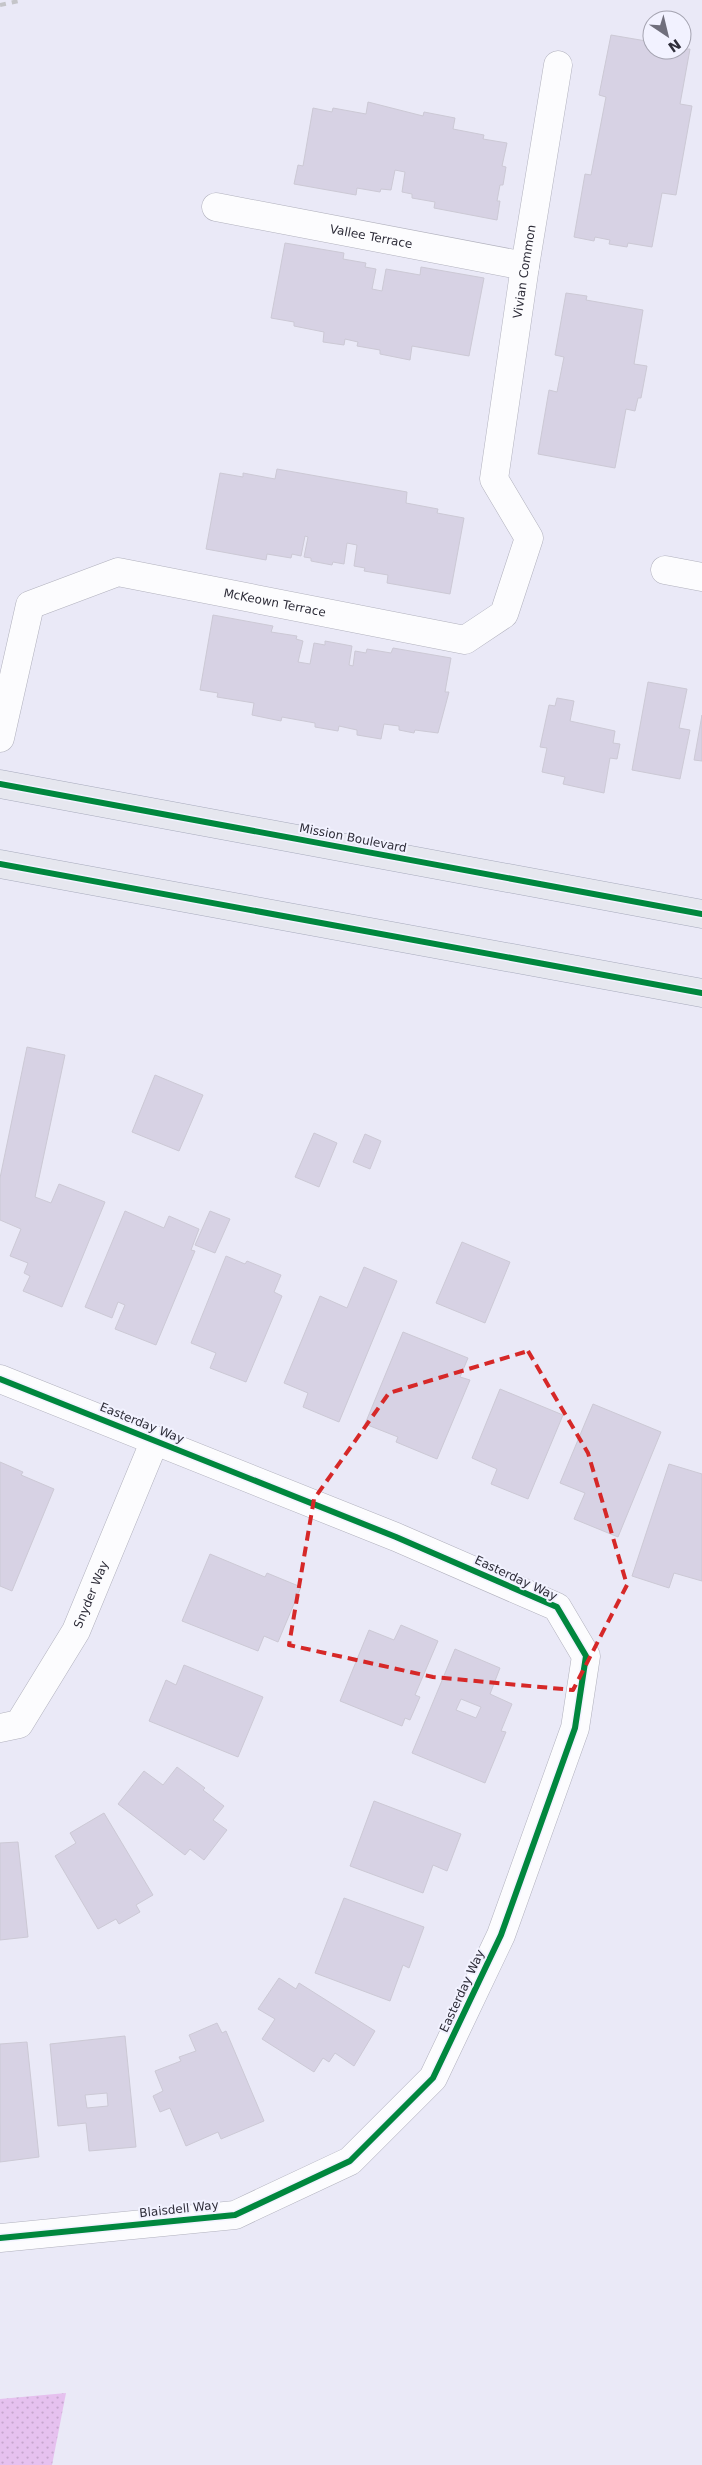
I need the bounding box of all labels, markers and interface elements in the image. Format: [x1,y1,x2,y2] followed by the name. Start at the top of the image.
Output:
[642,10,692,60] north arrow
[665,36,684,56] text: N
[329,222,414,251] street label: Vallee Terrace
[510,224,539,319] street label: Vivian Common
[222,586,327,620] street label: McKeown Terrace
[298,821,408,855] street label: Mission Boulevard
[98,1400,186,1446] street label: Easterday Way
[473,1553,559,1603] street label: Easterday Way
[71,1559,111,1630] street label: Snyder Way
[437,1948,487,2034] street label: Easterday Way
[139,2198,219,2220] street label: Blaisdell Way

